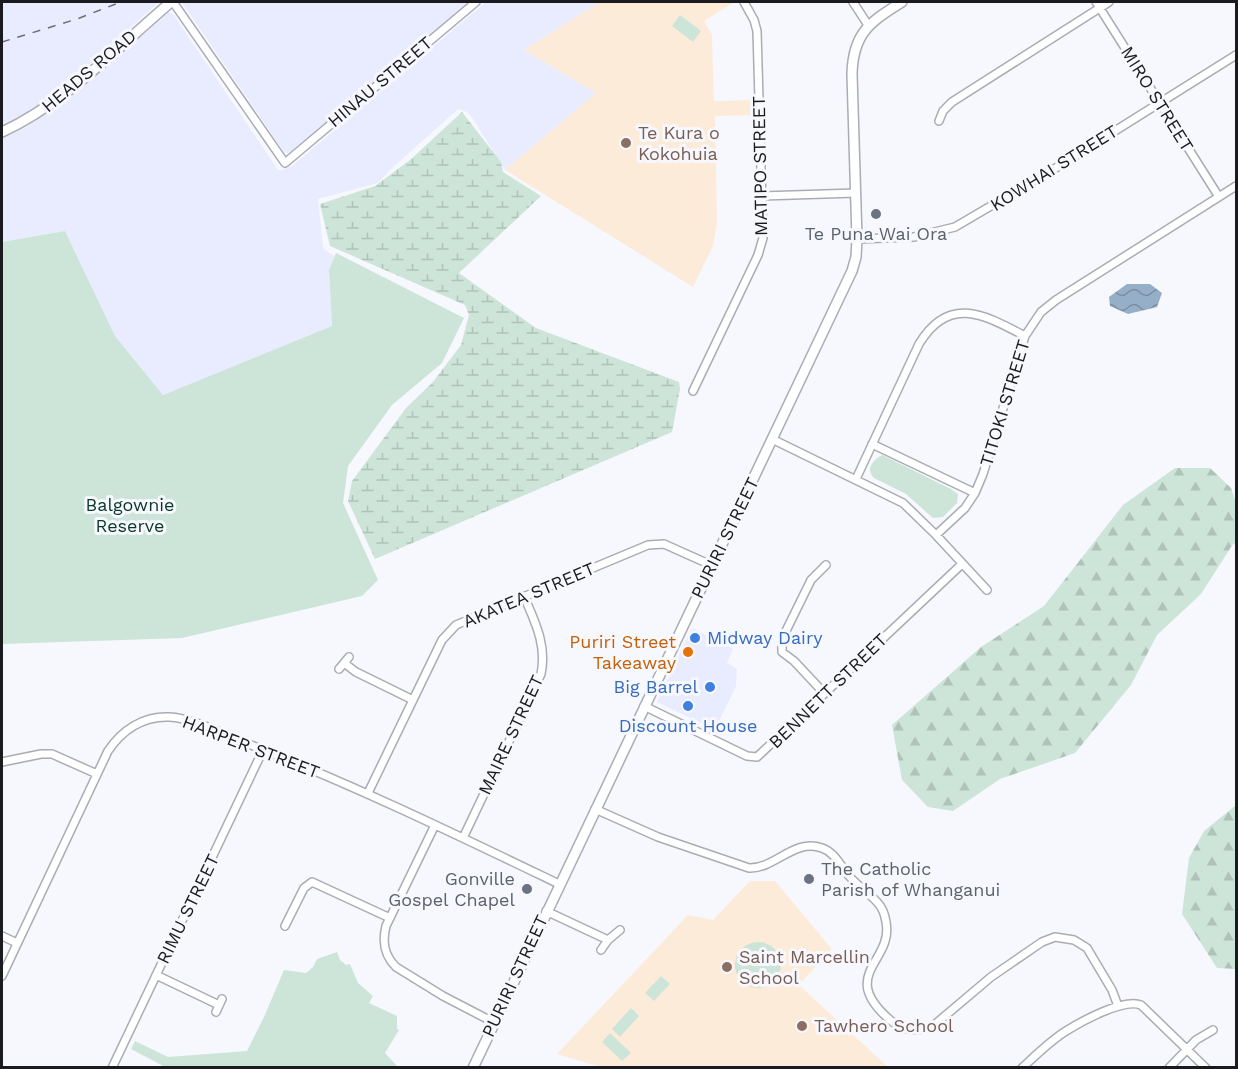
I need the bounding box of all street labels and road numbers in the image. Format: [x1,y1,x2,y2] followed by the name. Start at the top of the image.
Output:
[37,25,140,116] street label: HEADS ROAD
[323,32,436,131] street label: HINAU STREET
[1117,42,1198,155] street label: MIRO STREET
[748,96,771,236] street label: MATIPO STREET
[986,120,1121,215] street label: KOWHAI STREET
[975,337,1034,469] street label: TITOKI STREET
[686,474,763,602] street label: PURIRI STREET
[460,557,598,632] street label: AKATEA STREET
[764,629,891,752] street label: BENNETT STREET
[474,671,548,798] street label: MAIRE STREET
[180,711,323,782] street label: HARPER STREET
[152,850,223,967] street label: RIMU STREET
[477,911,552,1040] street label: PURIRI STREET

